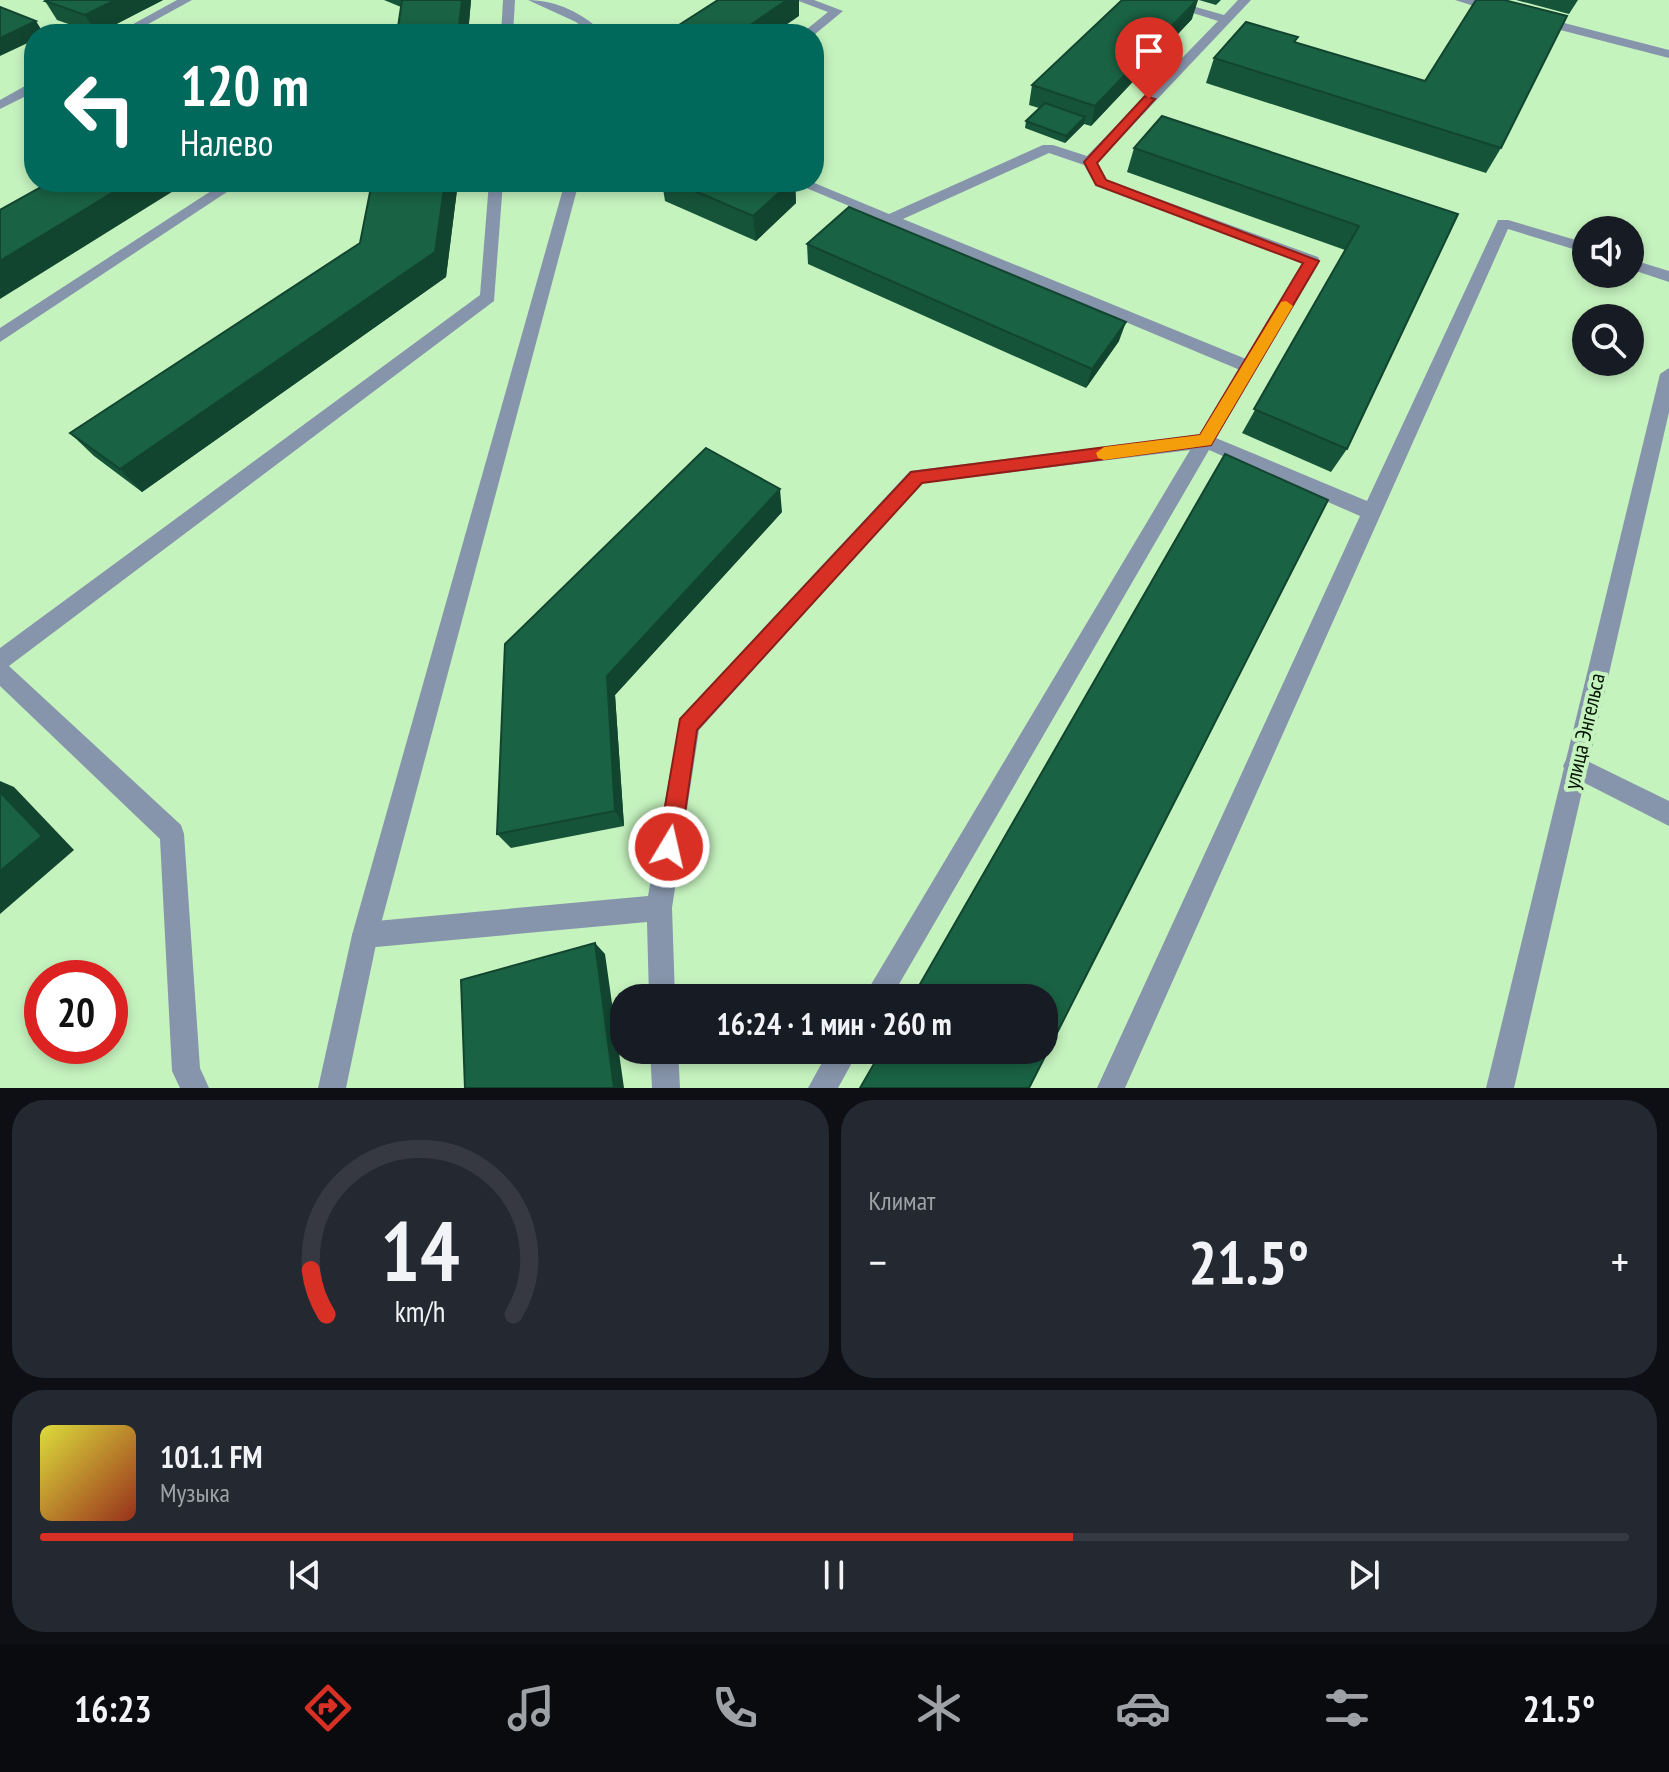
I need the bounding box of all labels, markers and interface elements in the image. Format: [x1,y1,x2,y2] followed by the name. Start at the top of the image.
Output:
[1115,17,1183,99] pin
[1127,29,1171,73] icon: arrive
[180,49,309,121] text: 120 m
[48,56,152,160] icon: left
[180,119,273,166] text: Налево
[1572,216,1644,376] map controls
[1572,216,1644,288] button: sound
[1572,304,1644,376] button: search
[1557,670,1611,792] street label: улица Энгельса
[627,805,711,889] position arrow
[24,960,128,1064] speed limit sign: 20
[716,1004,952,1043] text: 16:24 · 1 мин · 260 m
[869,1184,935,1217] text: Климат
[380,1196,460,1304] text: 14
[1188,1223,1309,1301] text: 21.5°
[869,1233,887,1290] text: −
[1611,1233,1629,1290] text: +
[395,1293,446,1330] text: km/h
[160,1437,262,1476] text: 101.1 FM
[160,1476,230,1509] text: Музыка
[283,1553,327,1597] icon: previous
[812,1553,856,1597] icon: pause
[1342,1553,1386,1597] icon: next
[300,1680,356,1736] icon: directions
[503,1680,559,1736] icon: music
[707,1680,763,1736] icon: phone
[911,1680,967,1736] icon: climate
[1115,1680,1171,1736] icon: car
[1319,1680,1375,1736] icon: filters
[74,1685,152,1732] text: 16:23
[1523,1685,1595,1732] text: 21.5°

